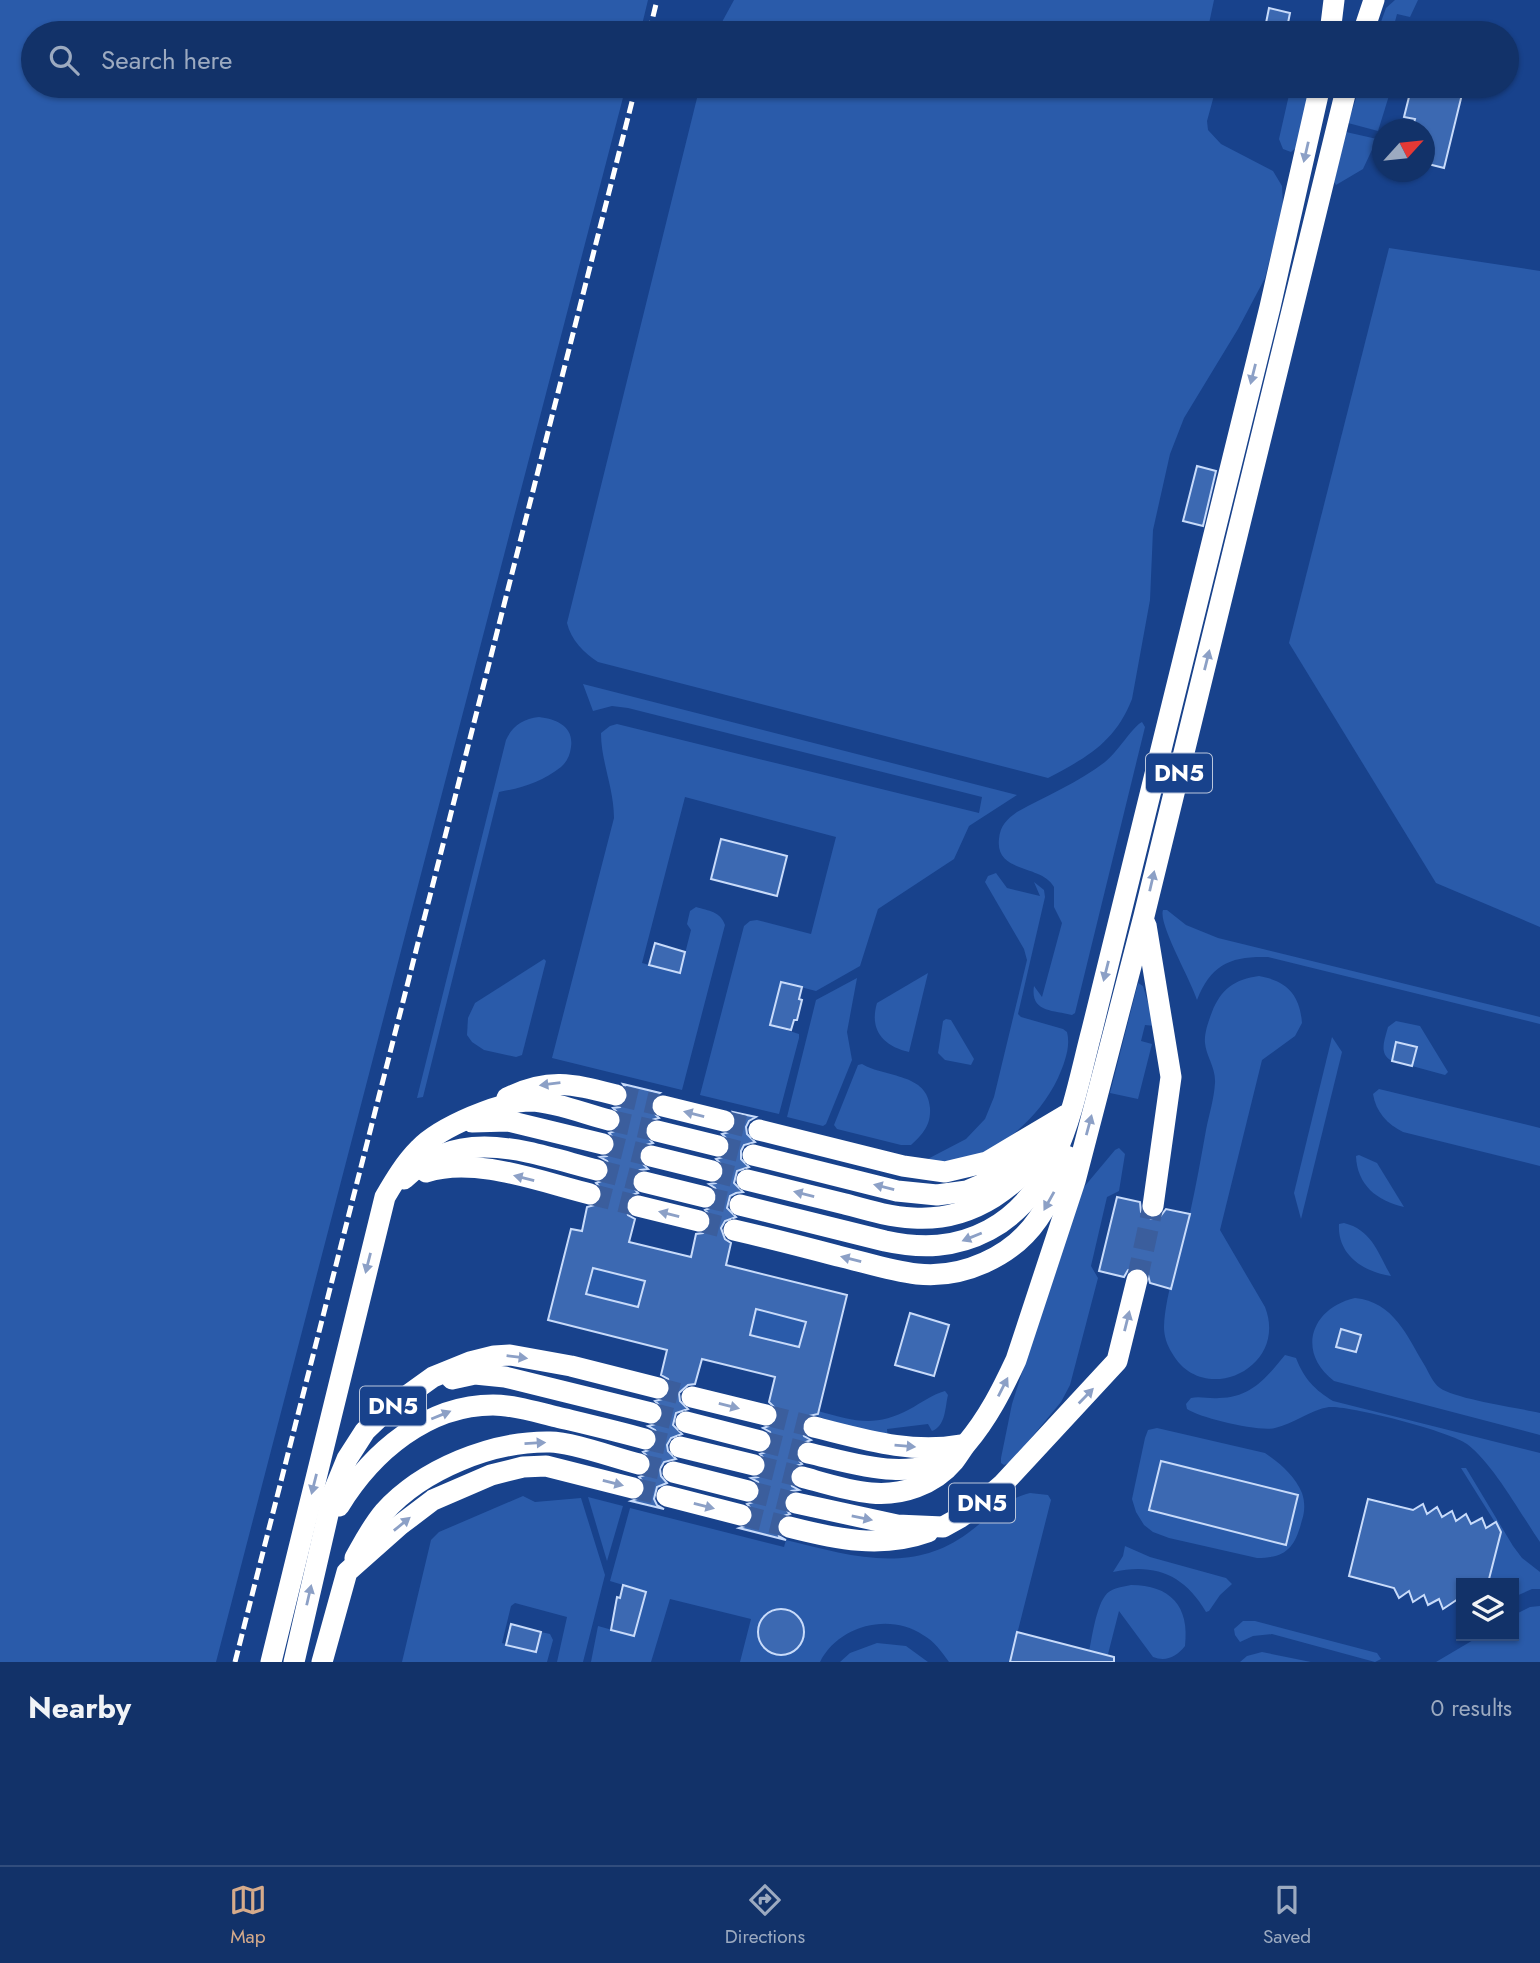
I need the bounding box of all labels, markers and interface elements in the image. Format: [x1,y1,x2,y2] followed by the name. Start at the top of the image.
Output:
[21,21,1519,98] search box
[45,41,83,79] icon: search
[101,41,233,79] text: Search here
[1372,119,1435,182] north arrow
[1300,141,1311,163] one-way arrow
[1247,363,1258,385] one-way arrow
[1202,649,1213,671] one-way arrow
[1146,754,1212,792] road number: DN5
[1147,870,1158,892] one-way arrow
[1100,960,1111,982] one-way arrow
[538,1079,560,1090] one-way arrow
[683,1108,705,1119] one-way arrow
[1084,1114,1095,1136] one-way arrow
[513,1172,535,1183] one-way arrow
[873,1181,895,1192] one-way arrow
[792,1188,814,1199] one-way arrow
[1043,1191,1055,1211] one-way arrow
[658,1208,680,1219] one-way arrow
[962,1232,983,1243] one-way arrow
[362,1252,373,1274] one-way arrow
[840,1253,862,1264] one-way arrow
[1122,1310,1133,1332] one-way arrow
[506,1352,528,1363] one-way arrow
[997,1377,1009,1397] one-way arrow
[360,1386,426,1426] road number: DN5
[1077,1388,1093,1405] one-way arrow
[718,1401,740,1412] one-way arrow
[431,1410,452,1421] one-way arrow
[524,1437,546,1448] one-way arrow
[894,1441,916,1452] one-way arrow
[308,1473,319,1495] one-way arrow
[602,1478,624,1489] one-way arrow
[949,1484,1015,1522] road number: DN5
[693,1501,715,1512] one-way arrow
[851,1513,873,1524] one-way arrow
[393,1517,410,1532] one-way arrow
[1456,1578,1519,1641] map controls
[1456,1578,1519,1641] button: layers
[304,1584,315,1606] one-way arrow
[28,1686,131,1729] text: Nearby
[1430,1691,1512,1725] text: 0 results
[229,1881,267,1950] tab: Map
[725,1881,805,1950] tab: Directions
[1263,1881,1311,1950] tab: Saved

